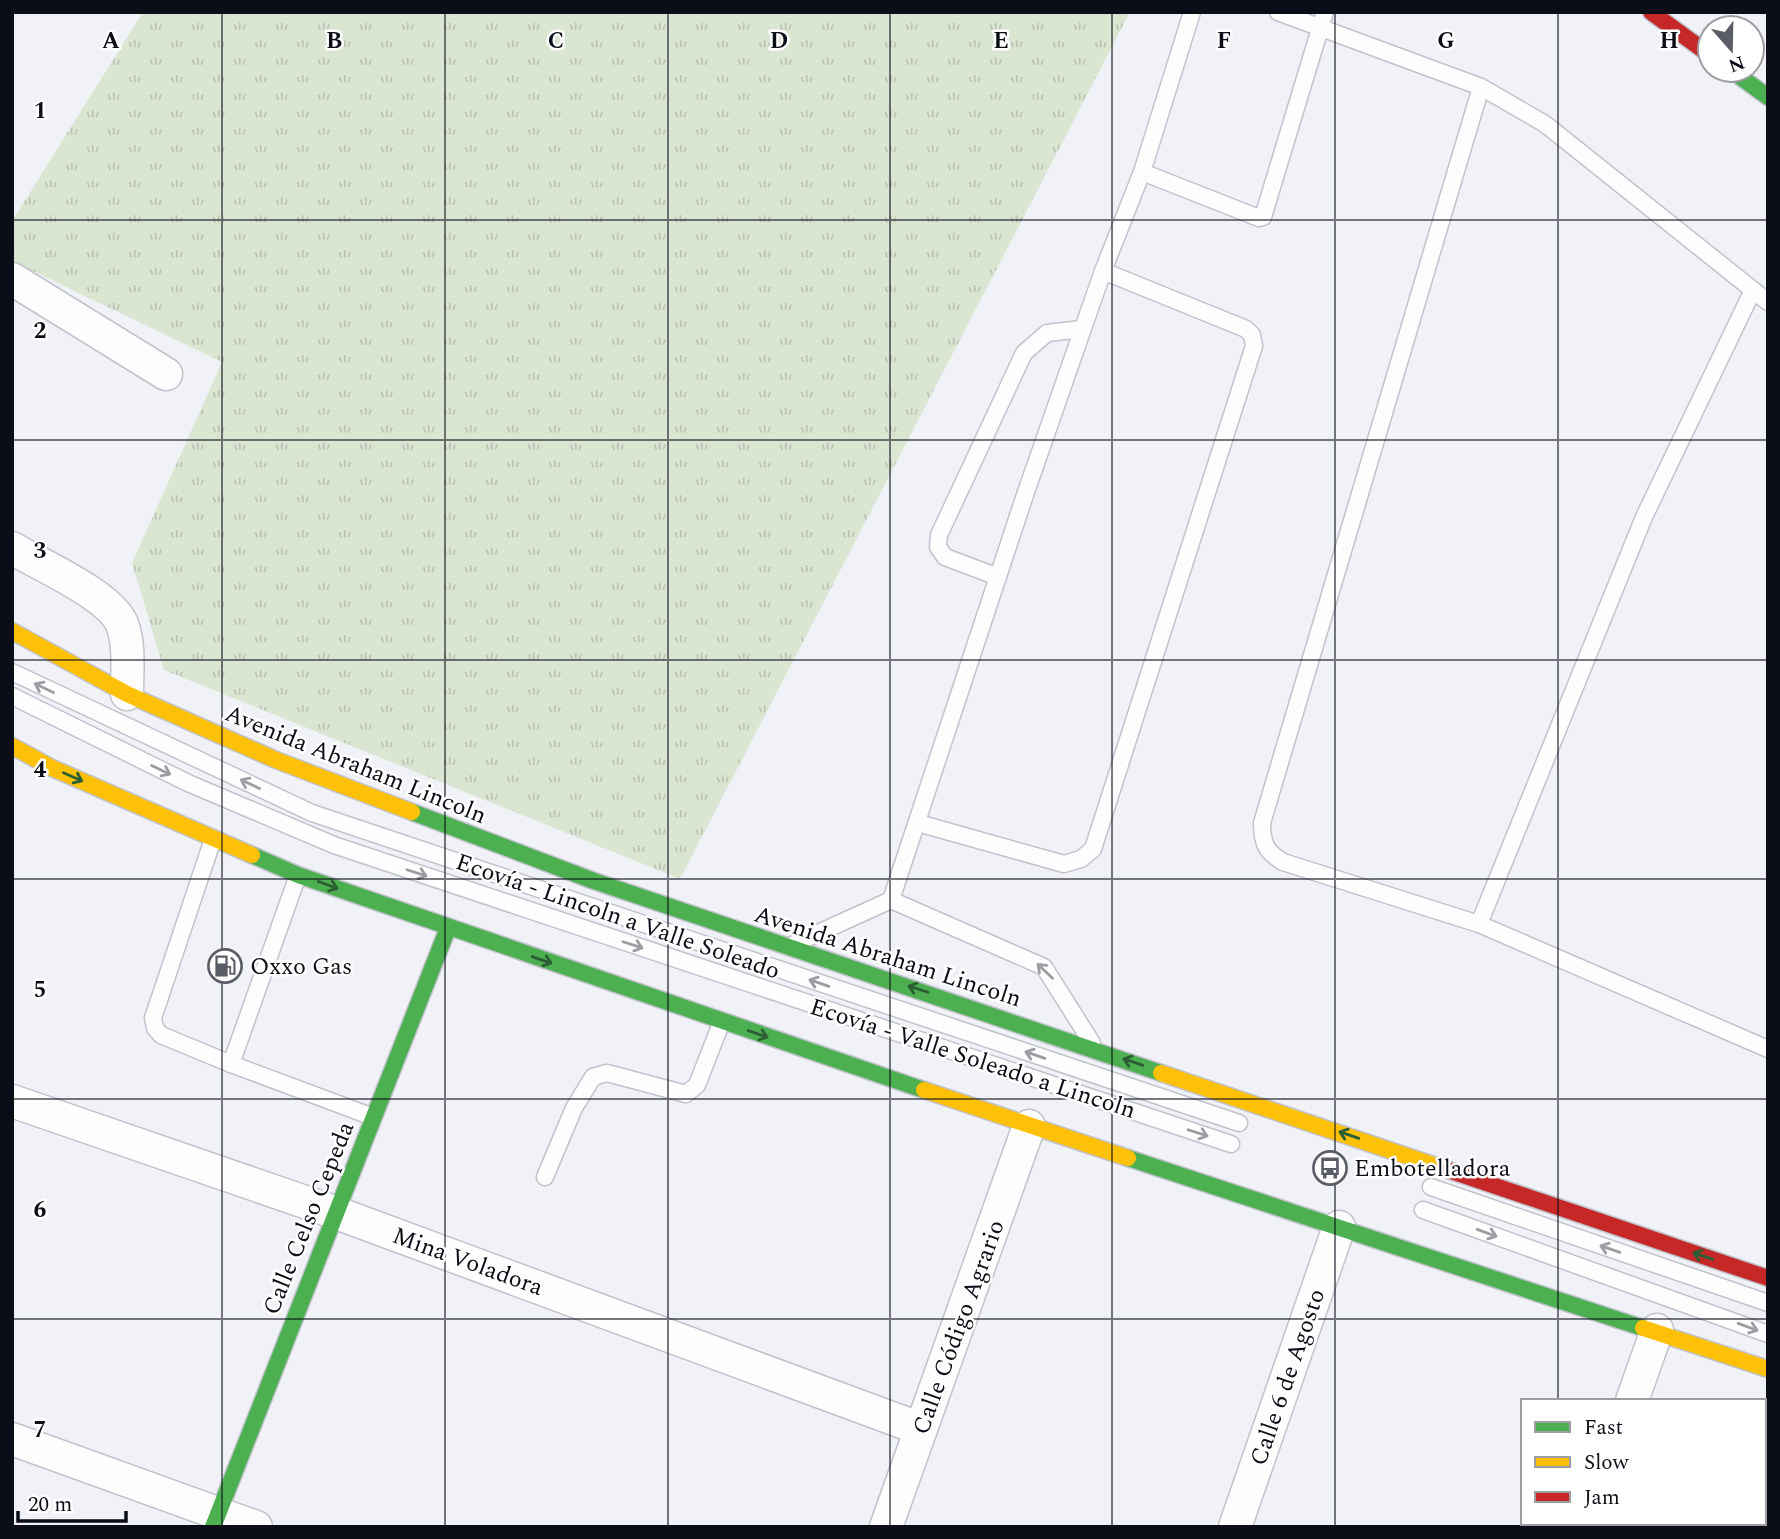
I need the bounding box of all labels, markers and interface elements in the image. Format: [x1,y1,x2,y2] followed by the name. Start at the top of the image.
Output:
[1696,14,1766,84] north arrow
[102,24,120,59] text: A
[326,24,342,59] text: B
[548,24,564,59] text: C
[770,24,788,59] text: D
[993,24,1009,59] text: E
[1217,24,1231,59] text: F
[1437,24,1455,59] text: G
[1659,24,1679,59] text: H
[1724,47,1749,80] text: N
[34,94,46,129] text: 1
[34,314,47,349] text: 2
[34,534,47,569] text: 3
[34,680,55,694] one-way arrow
[219,696,492,834] street label: Avenida Abraham Lincoln
[34,753,47,788] text: 4
[150,763,171,777] one-way arrow
[62,771,83,784] one-way arrow
[240,777,261,791] one-way arrow
[451,844,785,989] street label: Ecovía - Lincoln a Valle Soleado
[406,868,428,880] one-way arrow
[316,880,338,892] one-way arrow
[749,897,1026,1017] street label: Avenida Abraham Lincoln
[622,940,644,952] one-way arrow
[206,947,244,985] fuel station icon: Oxxo Gas
[250,949,352,985] place label: Oxxo Gas
[531,955,553,967] one-way arrow
[1036,963,1053,980] one-way arrow
[34,973,46,1008] text: 5
[808,976,830,988] one-way arrow
[907,982,929,995] one-way arrow
[805,989,1140,1129] street label: Ecovía - Valle Soleado a Lincoln
[746,1028,768,1041] one-way arrow
[1024,1048,1046,1060] one-way arrow
[1123,1055,1145,1067] one-way arrow
[254,1116,364,1320] street label: Calle Celso Cepeda
[1186,1128,1208,1140] one-way arrow
[1338,1128,1360,1140] one-way arrow
[1311,1149,1349,1187] bus stop icon: Embotelladora
[1354,1151,1511,1187] place label: Embotelladora
[34,1193,47,1228] text: 6
[903,1215,1014,1440] street label: Calle Código Agrario
[387,1218,548,1306] street label: Mina Voladora
[1476,1228,1498,1240] one-way arrow
[1600,1242,1622,1254] one-way arrow
[1693,1249,1715,1261] one-way arrow
[1241,1284,1335,1471] street label: Calle 6 de Agosto
[1736,1321,1758,1334] one-way arrow
[1521,1399,1766,1525] legend
[1584,1412,1623,1444] text: Fast
[34,1413,46,1448] text: 7
[1584,1447,1630,1479] text: Slow
[18,1480,126,1524] scale bar
[1584,1482,1620,1514] text: Jam
[28,1489,72,1521] text: 20 m

